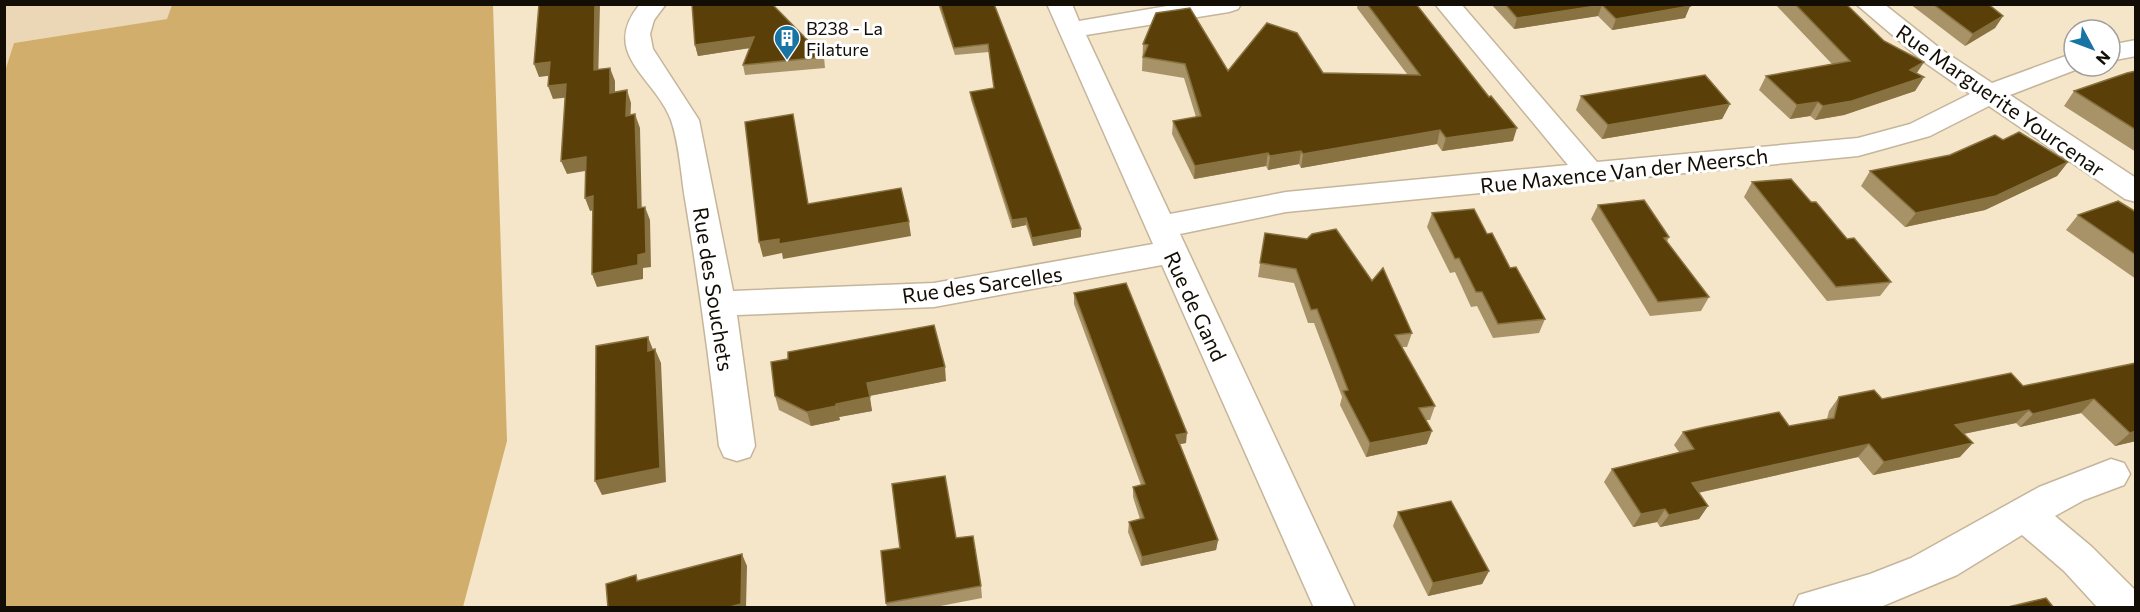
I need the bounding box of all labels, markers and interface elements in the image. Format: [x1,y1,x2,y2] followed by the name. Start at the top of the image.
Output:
[806,17,883,60] place label: B238 - La Filature
[1892,18,2110,182] street label: Rue Marguerite Yourcenar
[2062,18,2122,78] north arrow
[772,23,802,61] building icon: B238 - La Filature
[2093,47,2115,69] text: N
[1479,142,1769,198] street label: Rue Maxence Van der Meersch
[689,205,739,373] street label: Rue des Souchets
[1160,247,1232,365] street label: Rue de Gand
[900,260,1064,308] street label: Rue des Sarcelles

